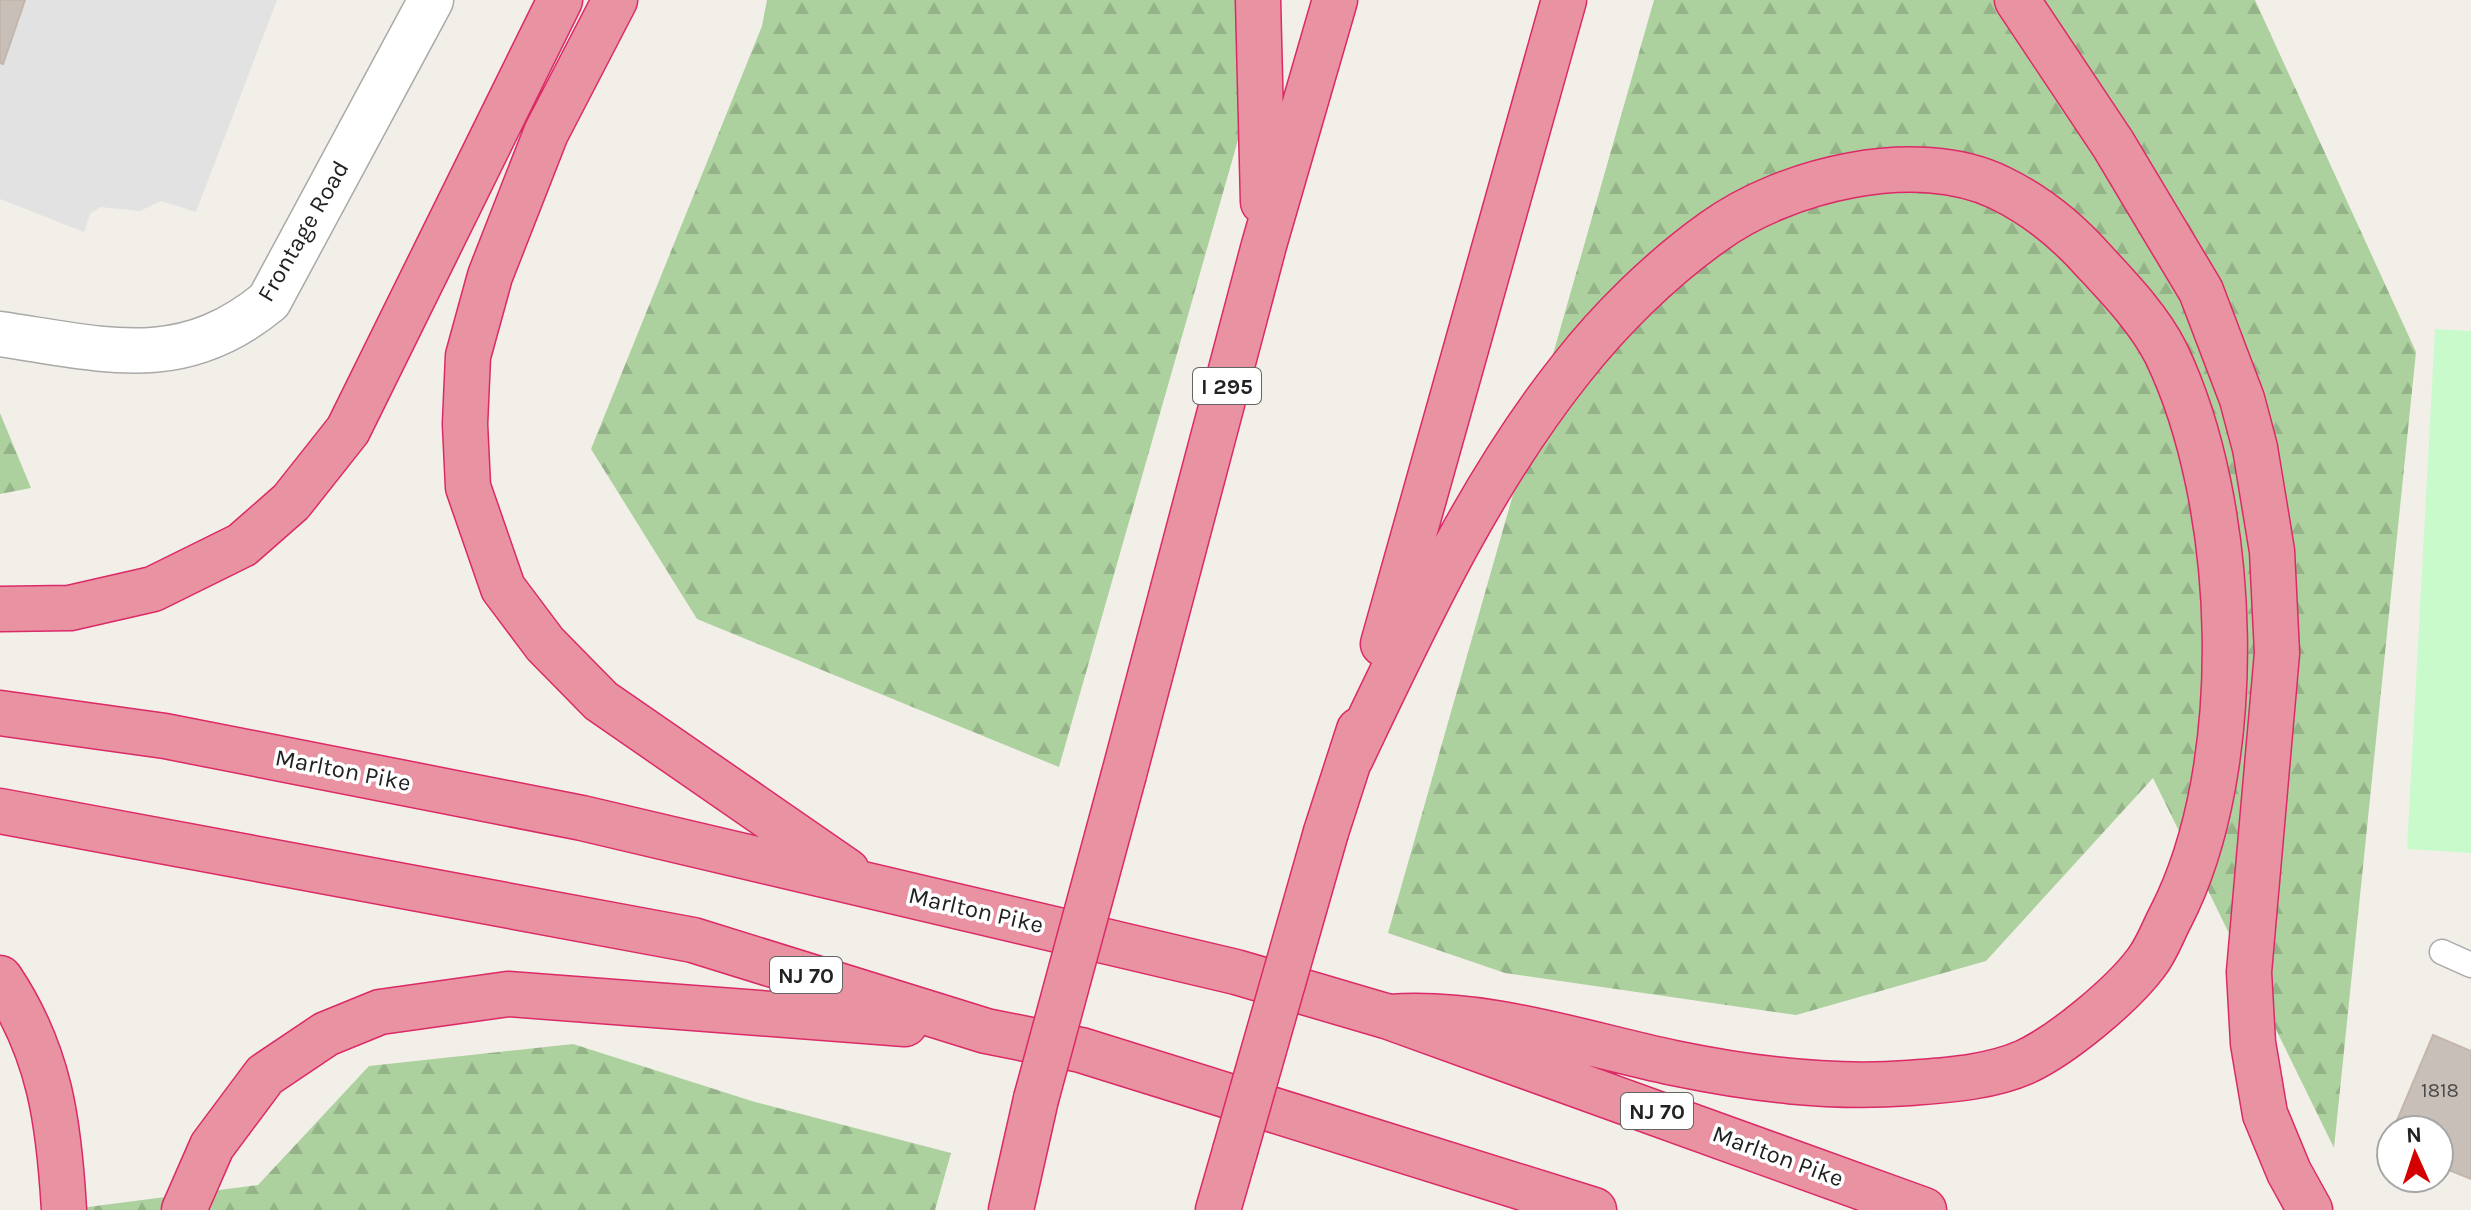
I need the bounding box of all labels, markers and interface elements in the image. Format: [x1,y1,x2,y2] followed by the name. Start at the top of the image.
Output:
[251,156,355,306] street label: Frontage Road
[1193,368,1261,404] road number: I 295
[273,743,413,797] street label: Marlton Pike
[906,881,1046,939] street label: Marlton Pike
[770,957,842,993] road number: NJ 70
[2421,1079,2459,1102] house number: 1818
[1621,1093,1693,1129] road number: NJ 70
[2375,1114,2455,1194] north arrow
[1709,1119,1847,1193] street label: Marlton Pike
[2405,1122,2423,1148] text: N

